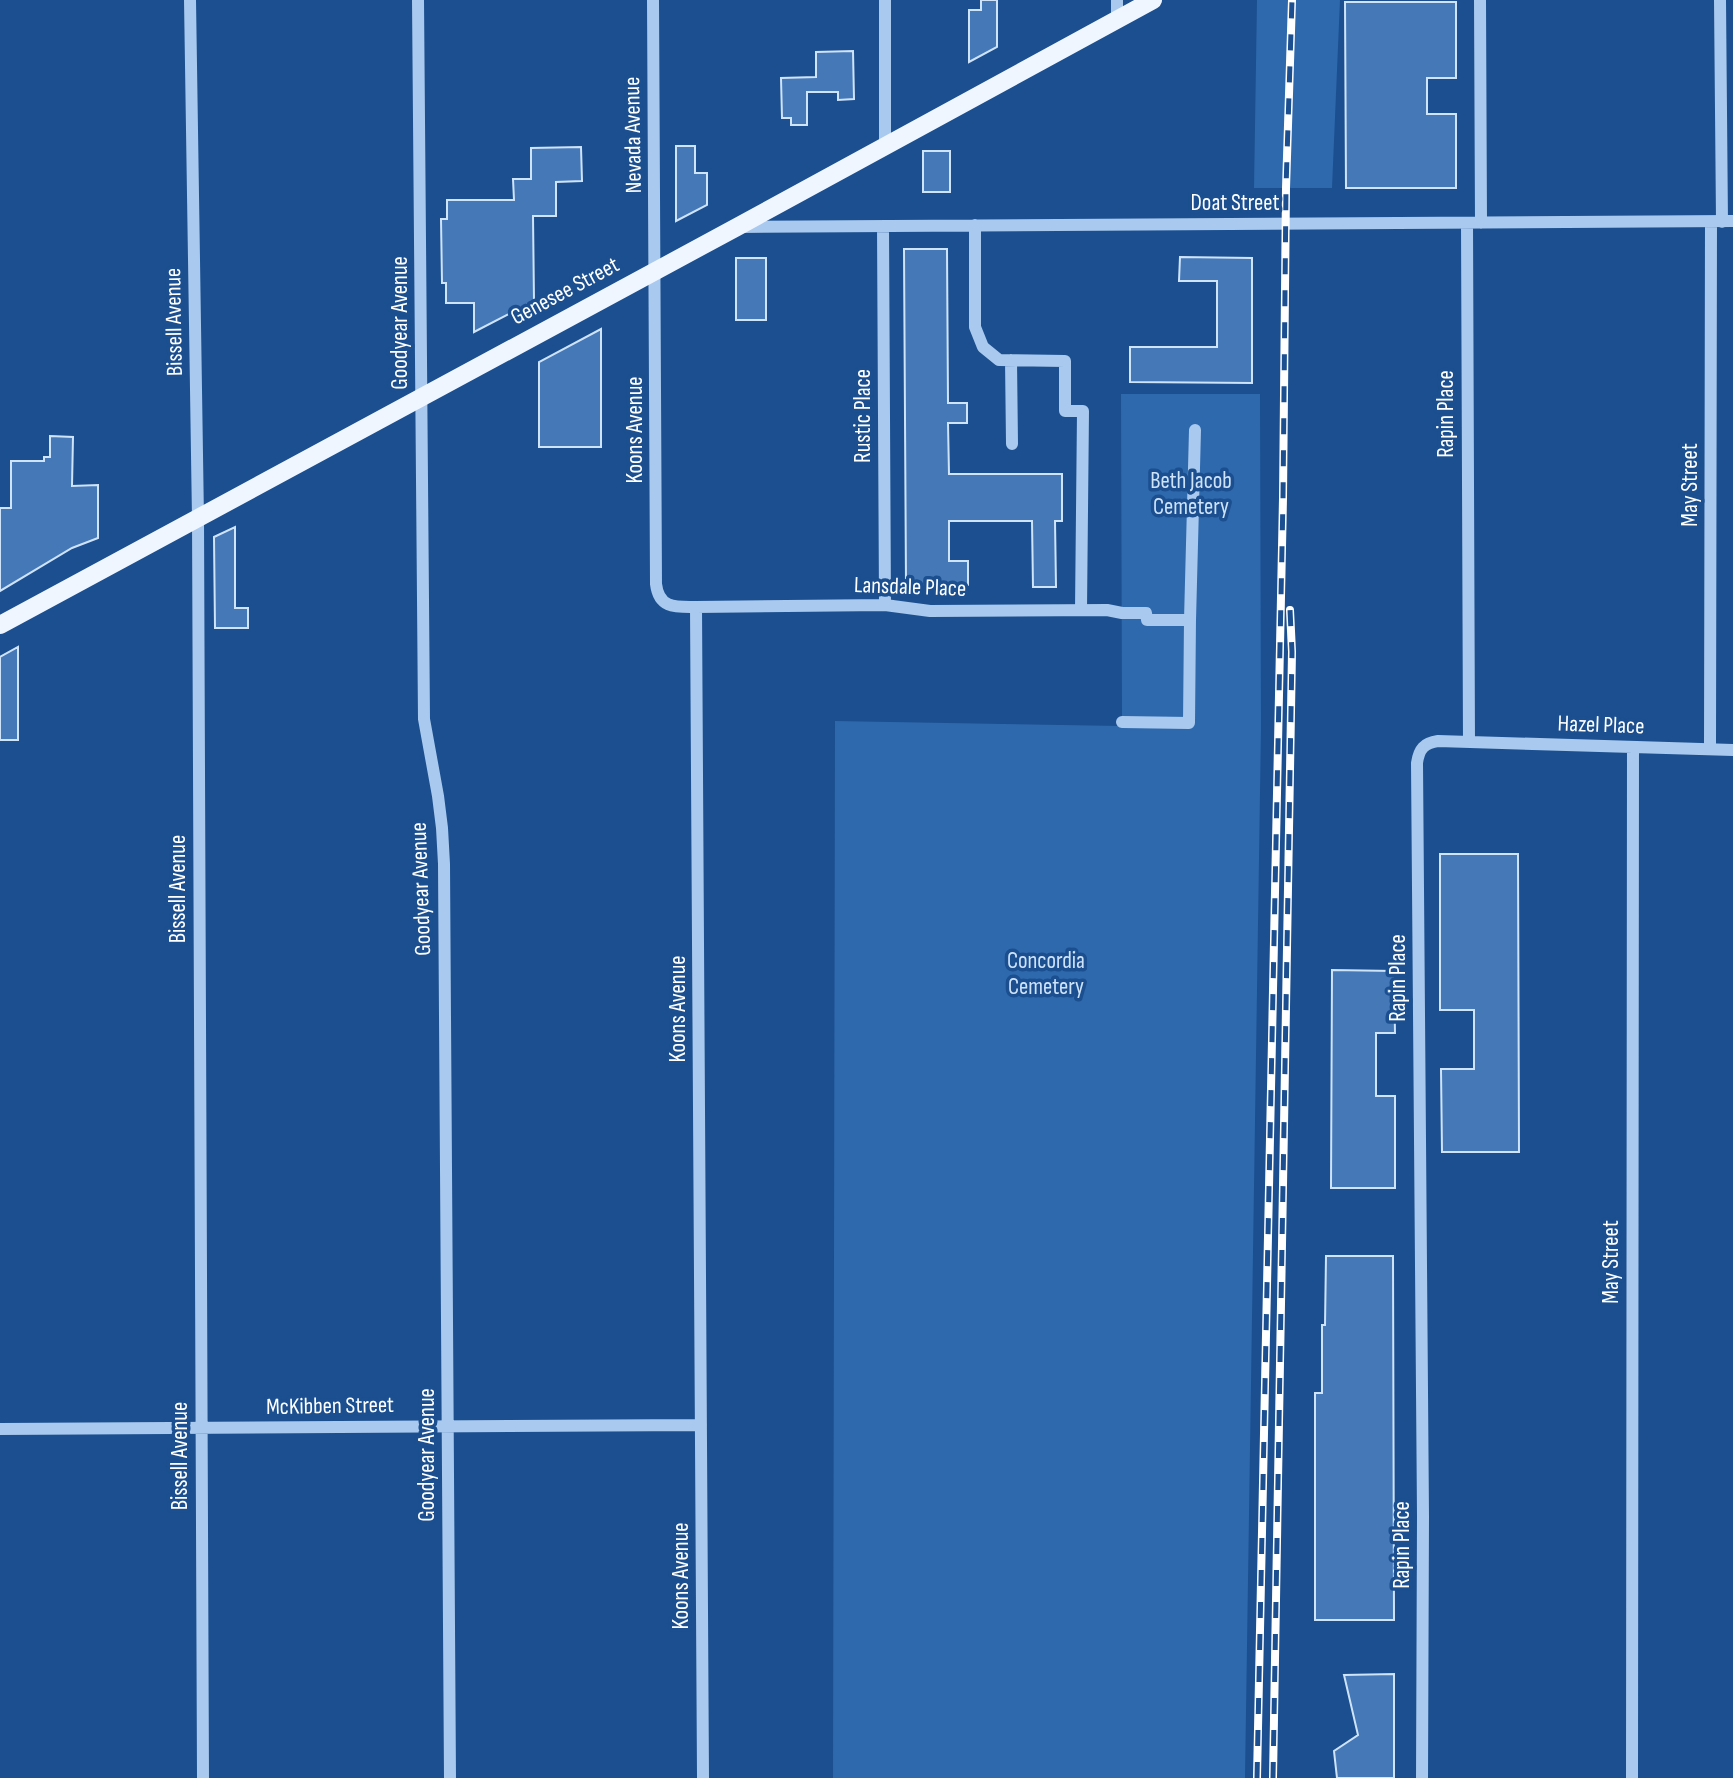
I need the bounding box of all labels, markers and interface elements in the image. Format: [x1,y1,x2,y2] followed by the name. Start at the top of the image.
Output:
[618,76,648,194] street label: Nevada Avenue
[1191,189,1279,217] street label: Doat Street
[506,251,624,331] street label: Genesee Street
[386,256,414,390] street label: Goodyear Avenue
[159,268,189,376] street label: Bissell Avenue
[849,369,877,463] street label: Rustic Place
[1432,370,1460,458] street label: Rapin Place
[621,376,649,484] street label: Koons Avenue
[1676,443,1704,527] street label: May Street
[1150,467,1232,521] park label: Beth Jacob Cemetery
[853,571,967,603] street label: Lansdale Place
[1557,709,1645,741] street label: Hazel Place
[405,822,437,956] street label: Goodyear Avenue
[164,835,192,943] street label: Bissell Avenue
[1384,934,1412,1022] street label: Rapin Place
[1007,947,1085,1001] park label: Concordia Cemetery
[664,955,692,1063] street label: Koons Avenue
[1597,1220,1625,1304] street label: May Street
[413,1388,441,1522] street label: Goodyear Avenue
[266,1391,394,1421] street label: McKibben Street
[166,1402,194,1510] street label: Bissell Avenue
[1388,1501,1416,1589] street label: Rapin Place
[667,1522,695,1630] street label: Koons Avenue

